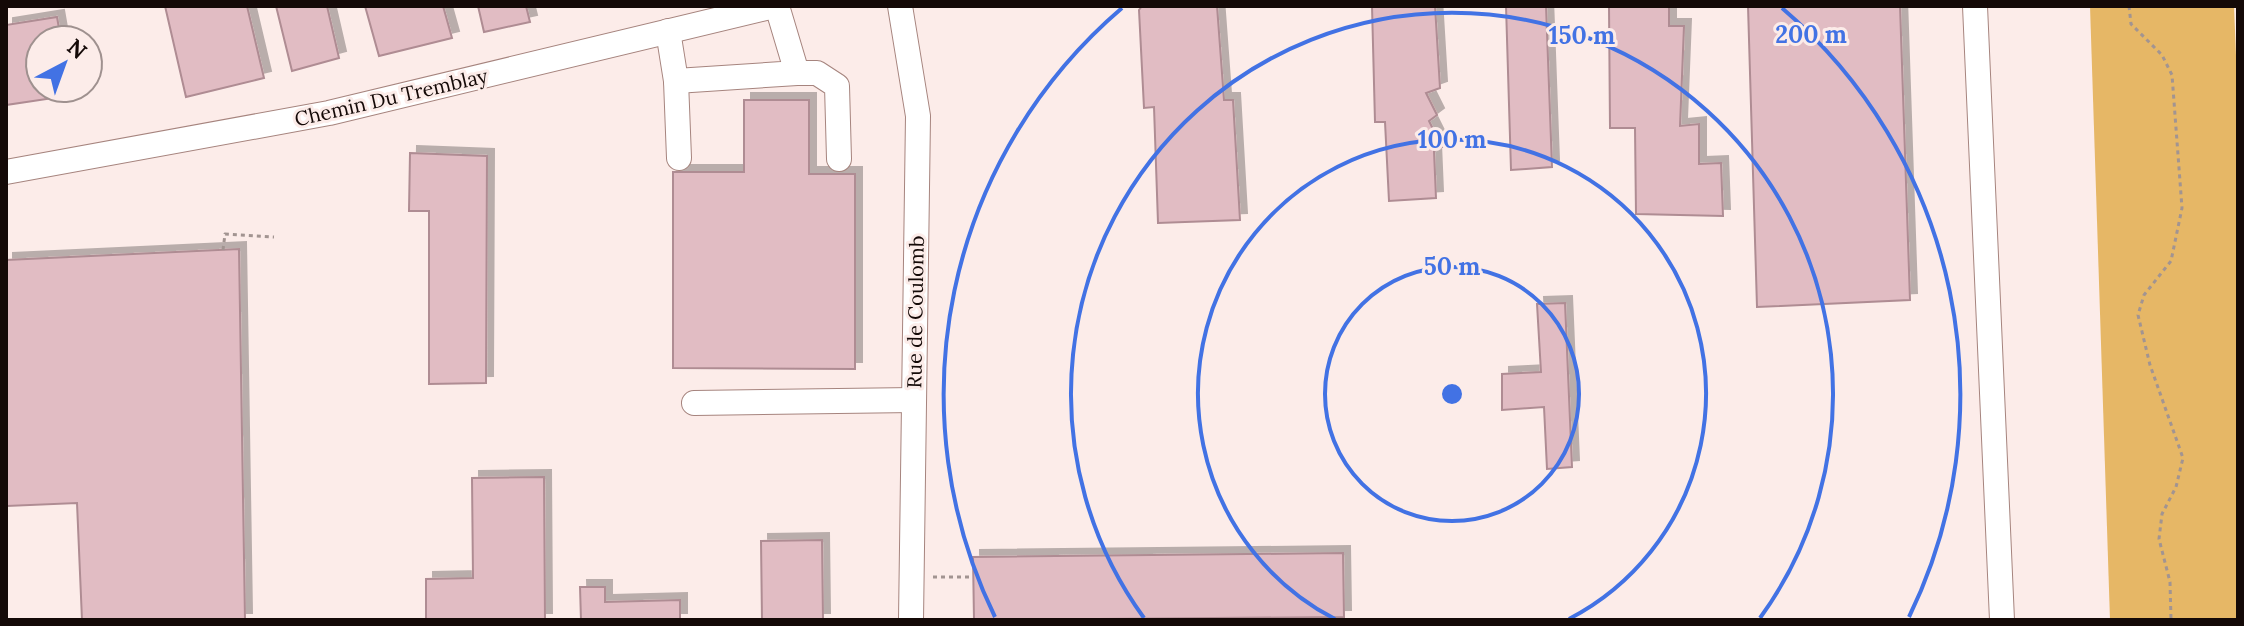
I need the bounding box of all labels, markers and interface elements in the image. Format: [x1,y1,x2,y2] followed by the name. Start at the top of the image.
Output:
[1775,19,1847,50] text: 200 m
[1549,20,1615,51] text: 150 m
[24,24,104,104] north arrow
[62,33,93,65] text: N
[292,63,490,131] street label: Chemin Du Tremblay
[1418,124,1486,155] text: 100 m
[901,235,929,389] street label: Rue de Coulomb
[1424,251,1480,282] text: 50 m
[1438,380,1466,408] centre of rings

